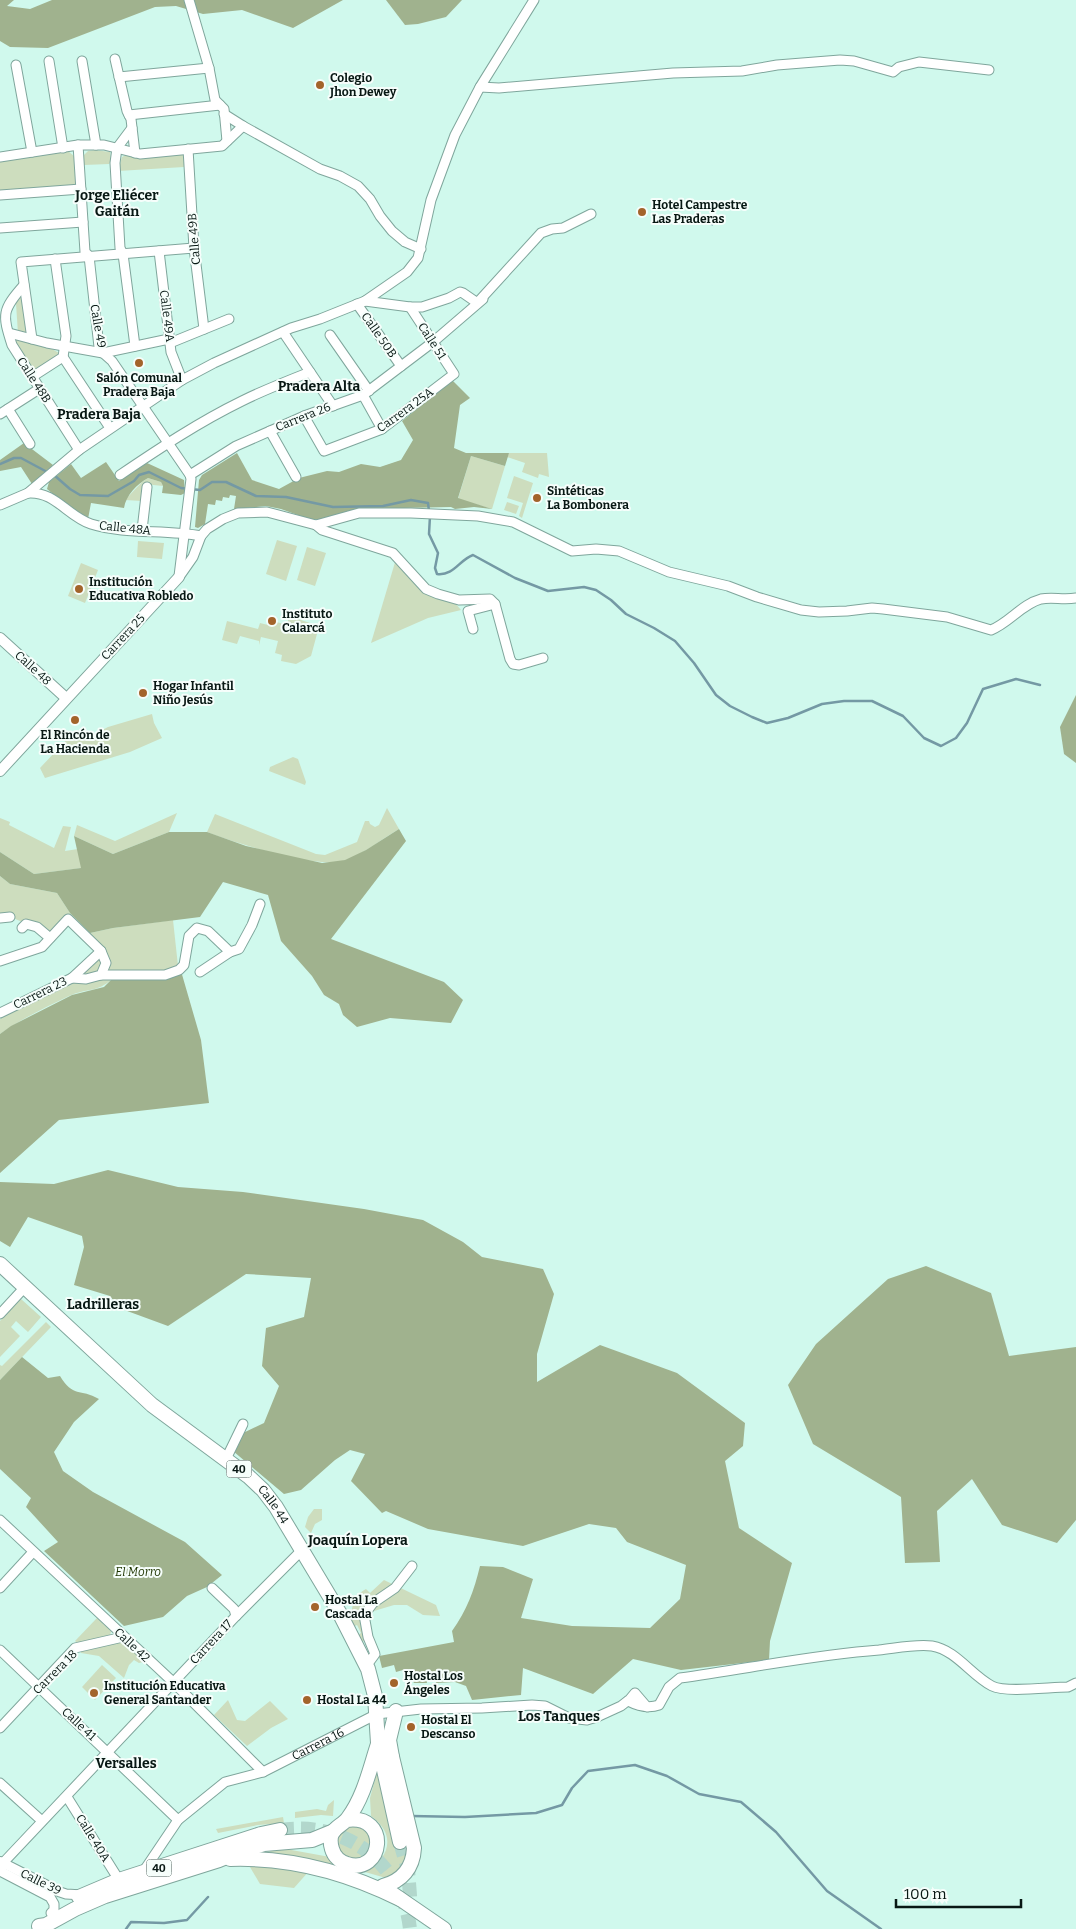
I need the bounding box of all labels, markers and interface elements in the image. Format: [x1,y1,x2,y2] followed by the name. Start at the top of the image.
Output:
[329,71,397,99] place label: Colegio Jhon Dewey
[314,79,326,91] marker: Colegio Jhon Dewey
[74,187,159,220] district label: Jorge Eliécer Gaitán
[652,198,748,226] place label: Hotel Campestre Las Praderas
[636,206,648,218] marker: Hotel Campestre Las Praderas
[185,213,203,265] street label: Calle 49B
[157,289,177,343] street label: Calle 49A
[87,303,109,349] street label: Calle 49
[358,310,400,360] street label: Calle 50B
[415,320,449,362] street label: Calle 51
[14,355,54,405] street label: Calle 48B
[133,357,145,369] marker: Salón Comunal Pradera Baja
[96,371,182,400] place label: Salón Comunal Pradera Baja
[278,378,361,395] district label: Pradera Alta
[374,385,436,435] street label: Carrera 25A
[273,400,333,434] street label: Carrera 26
[57,406,141,423] district label: Pradera Baja
[547,484,629,512] place label: Sintéticas La Bombonera
[531,492,543,504] marker: Sintéticas La Bombonera
[98,518,152,538] street label: Calle 48A
[89,575,194,603] place label: Institución Educativa Robledo
[73,583,85,595] marker: Institución Educativa Robledo
[282,607,332,635] place label: Instituto Calarcá
[98,611,148,663] street label: Carrera 25
[266,615,278,627] marker: Instituto Calarcá
[12,648,54,688] street label: Calle 48
[153,679,234,707] place label: Hogar Infantil Niño Jesús
[137,687,149,699] marker: Hogar Infantil Niño Jesús
[69,714,81,726] marker: El Rincón de La Hacienda
[40,728,110,756] place label: El Rincón de La Hacienda
[11,974,69,1012] street label: Carrera 23
[67,1296,139,1313] district label: Ladrilleras
[226,1460,252,1478] road number: 40
[255,1482,291,1526] street label: Calle 44
[307,1532,408,1549] district label: Joaquín Lopera
[115,1565,161,1579] park label: El Morro
[325,1593,378,1621] place label: Hostal La Cascada
[309,1601,321,1613] marker: Hostal La Cascada
[187,1617,235,1667] street label: Carrera 17
[111,1625,153,1665] street label: Calle 42
[30,1647,80,1697] street label: Carrera 18
[404,1669,463,1697] place label: Hostal Los Ángeles
[388,1677,400,1689] marker: Hostal Los Ángeles
[104,1679,226,1707] place label: Institución Educativa General Santander
[88,1687,100,1699] marker: Institución Educativa General Santander
[317,1693,387,1707] place label: Hostal La 44
[301,1694,313,1706] marker: Hostal La 44
[59,1705,99,1743] street label: Calle 41
[518,1708,600,1725] district label: Los Tanques
[421,1713,475,1741] place label: Hostal El Descanso
[405,1721,417,1733] marker: Hostal El Descanso
[289,1725,346,1763] street label: Carrera 16
[95,1755,157,1772] district label: Versalles
[73,1812,113,1865] street label: Calle 40A
[146,1860,172,1876] road number: 40
[18,1866,64,1898] street label: Calle 39
[896,1876,1021,1908] scale bar
[904,1885,947,1903] text: 100 m

